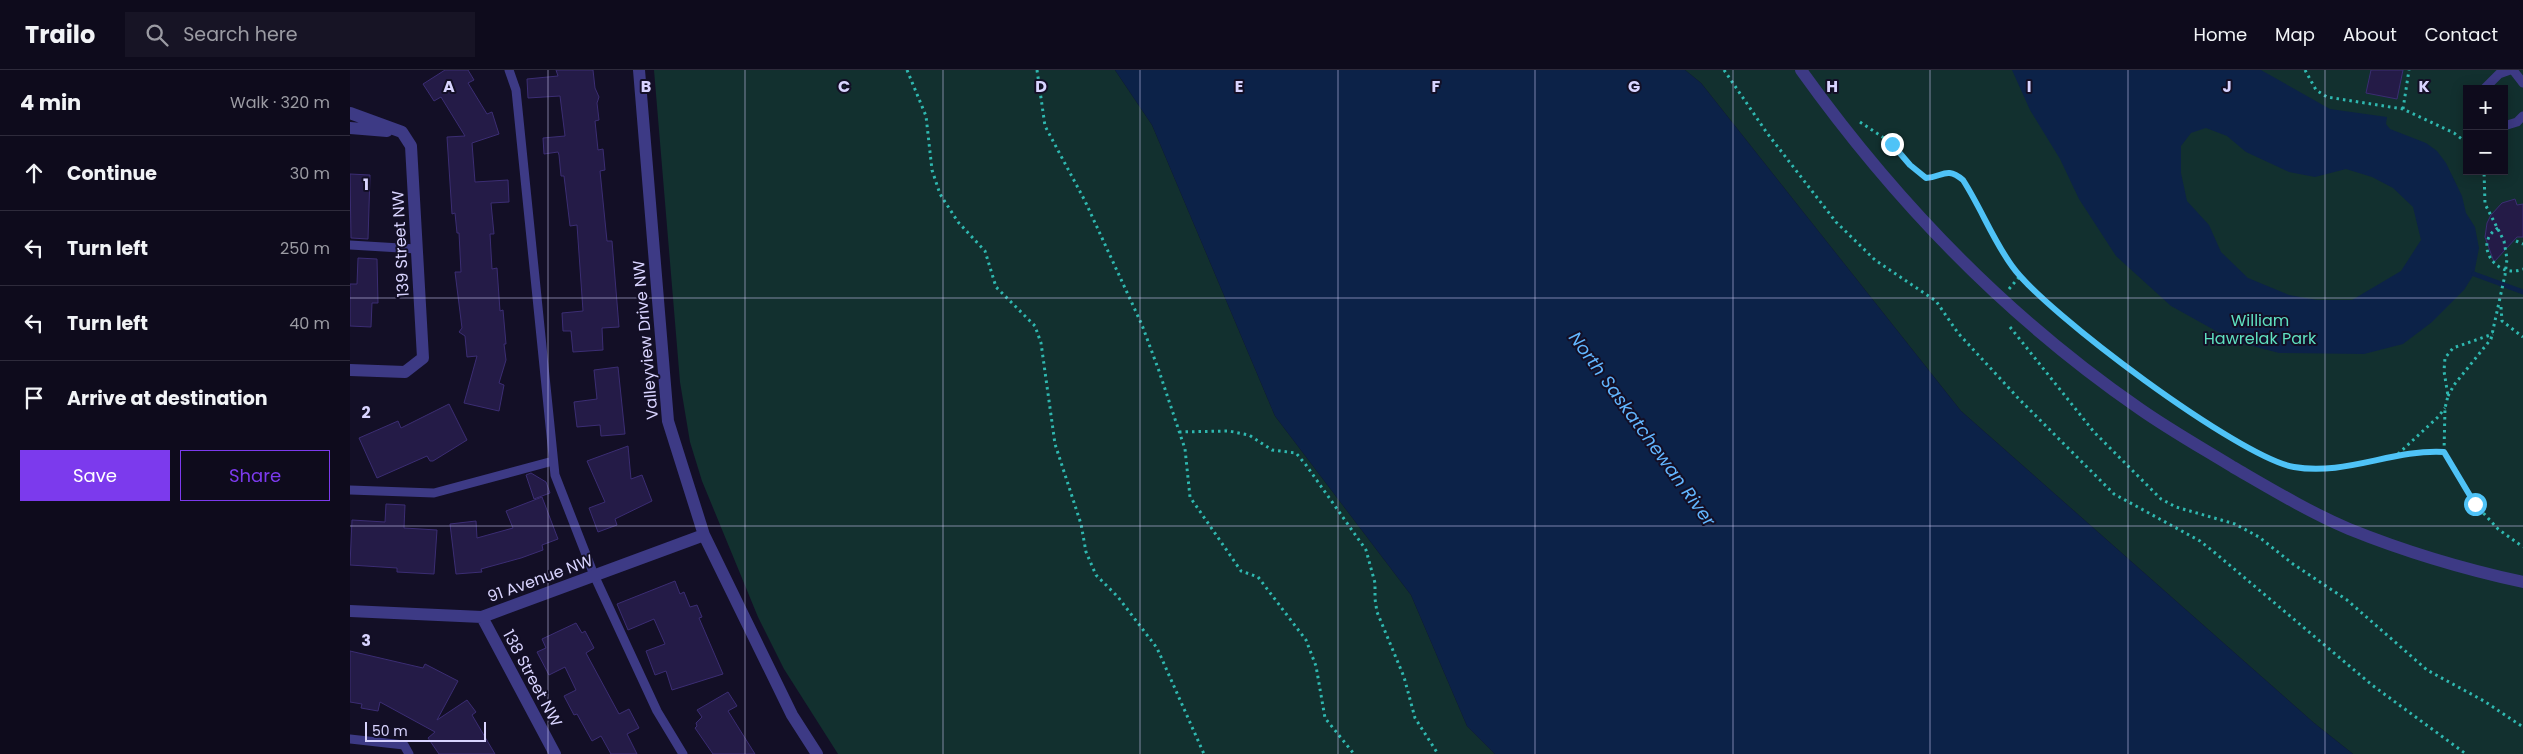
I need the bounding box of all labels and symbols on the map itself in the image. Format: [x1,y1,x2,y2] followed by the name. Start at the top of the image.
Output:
[443,75,455,98] text: A
[641,75,651,98] text: B
[838,75,850,98] text: C
[1035,75,1047,98] text: D
[1235,75,1243,98] text: E
[1432,75,1441,98] text: F
[1628,75,1640,98] text: G
[1826,75,1838,98] text: H
[2027,75,2031,98] text: I
[2222,75,2232,98] text: J
[2418,75,2430,98] text: K
[1881,133,1904,156] route end
[363,173,369,196] text: 1
[386,190,415,298] street label: 139 Street NW
[627,259,664,421] street label: Valleyview Drive NW
[2204,309,2317,350] park label: William Hawrelak Park
[1563,326,1722,532] water label: North Saskatchewan River
[361,401,371,424] text: 2
[2464,493,2487,516] route start
[484,549,596,608] street label: 91 Avenue NW
[497,626,568,731] street label: 138 Street NW
[361,629,371,652] text: 3
[365,719,486,742] scale bar

